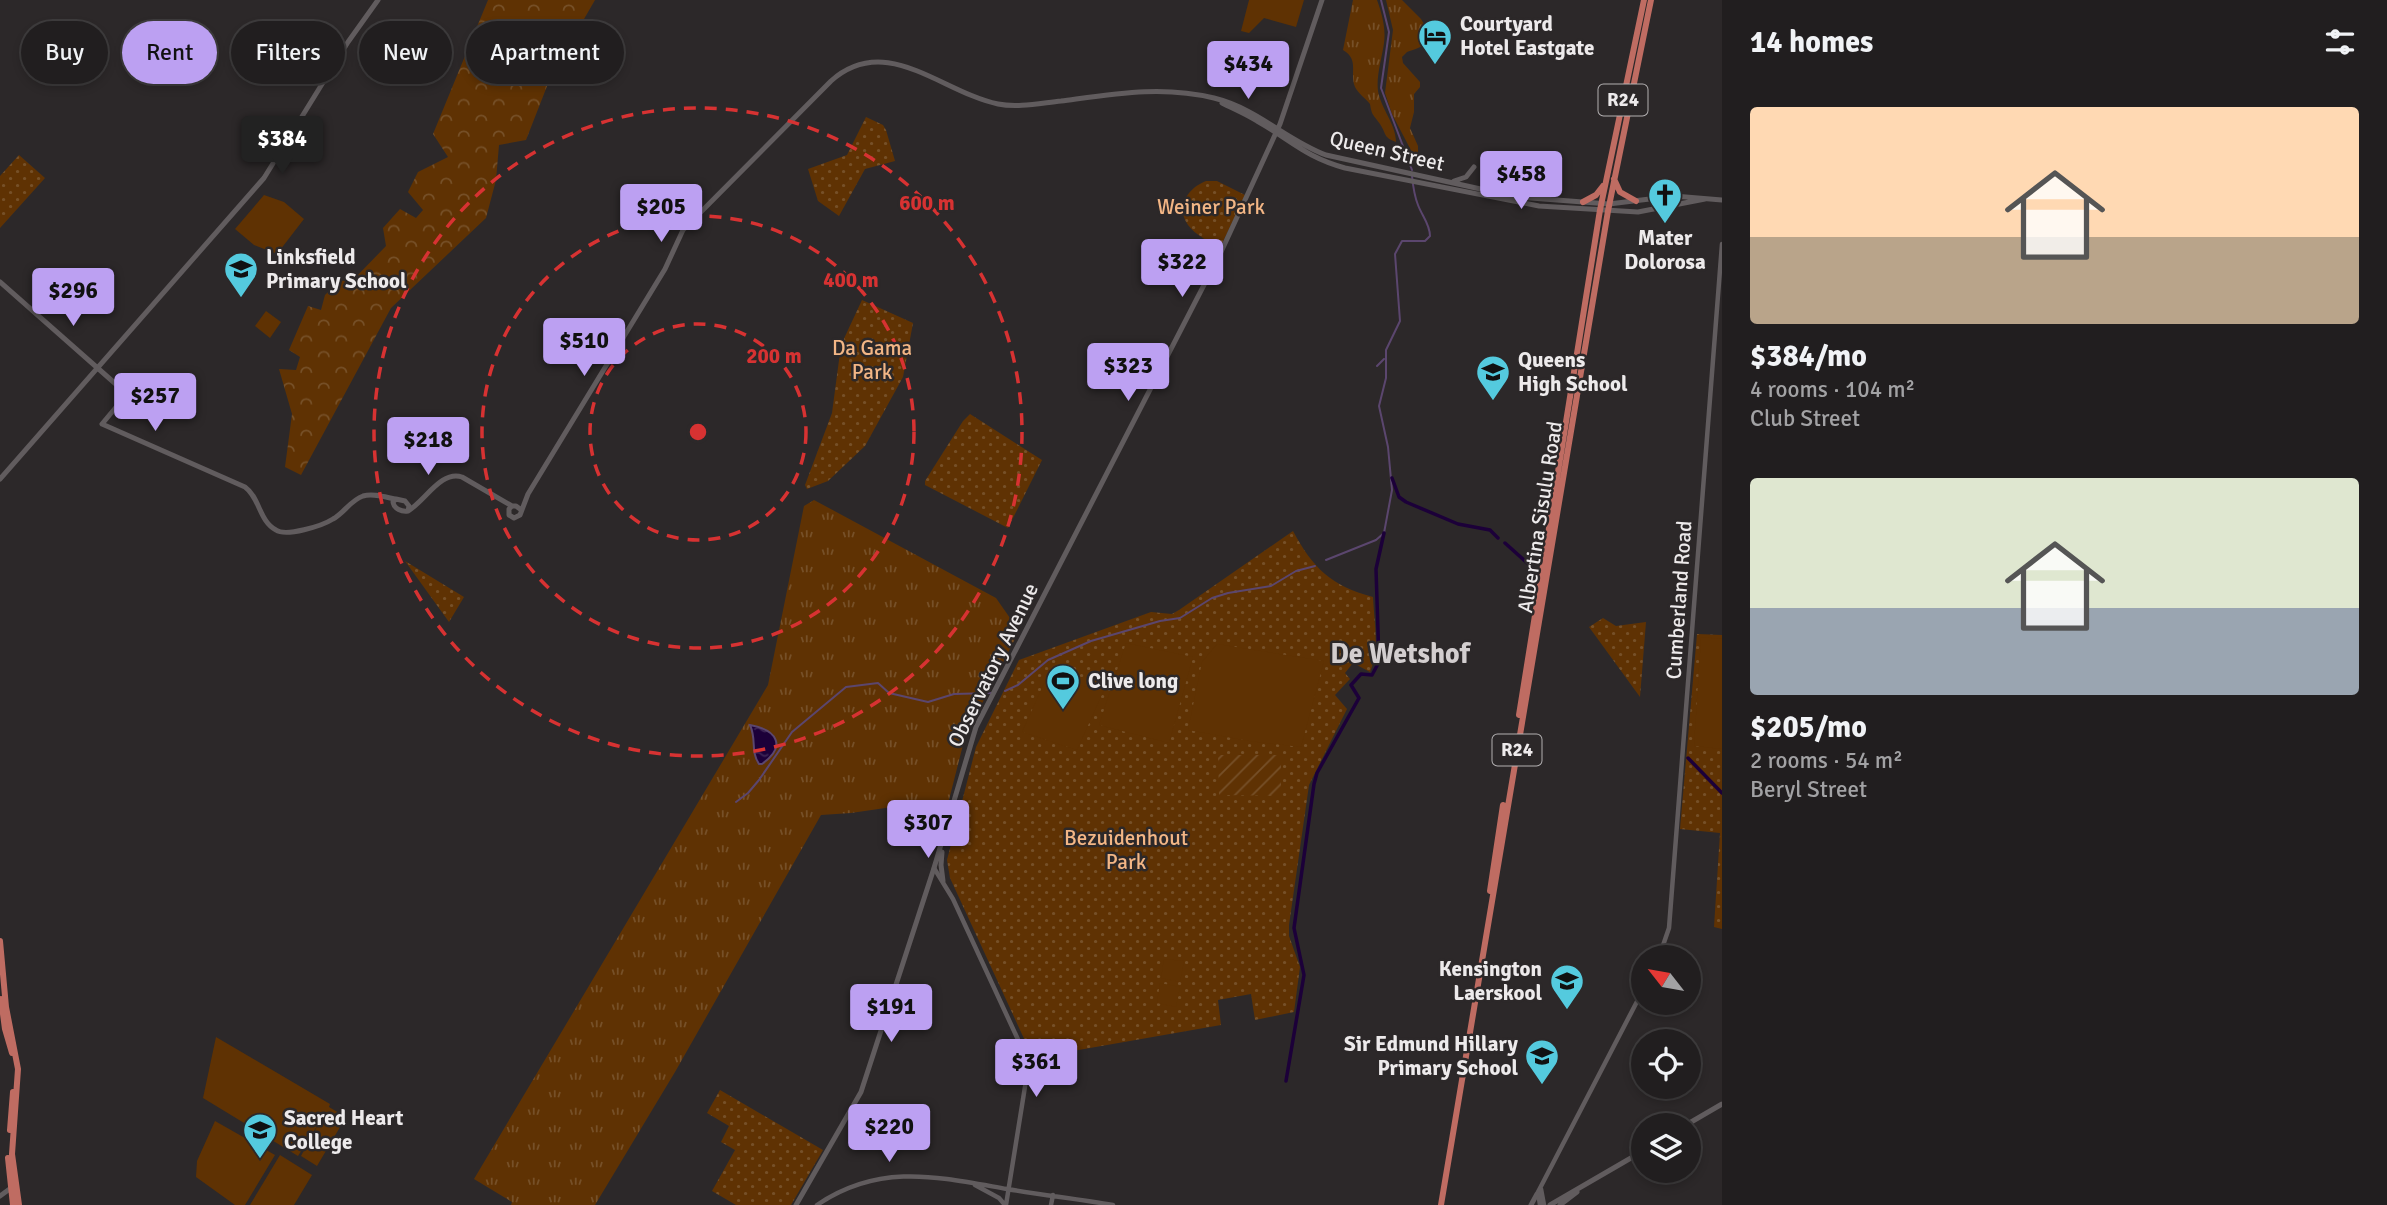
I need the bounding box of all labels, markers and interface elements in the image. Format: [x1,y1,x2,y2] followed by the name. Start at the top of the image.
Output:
[1460,11,1594,61] place label: Courtyard Hotel Eastgate
[1416,17,1454,66] hotel icon: Courtyard Hotel Eastgate
[21,21,108,84] chip: Buy
[122,21,217,84] chip: Rent
[231,21,345,84] chip: Filters
[359,21,452,84] chip: New
[466,21,624,84] chip: Apartment
[2321,23,2359,61] icon: filters
[1750,24,1873,61] text: 14 homes
[1207,42,1289,101] pin: $434
[1223,49,1273,78] text: $434
[1598,85,1648,116] road number: R24
[241,116,323,176] pin: $384
[257,124,307,153] text: $384
[1327,125,1447,177] street label: Queen Street
[1480,152,1562,211] pin: $458
[1992,152,2118,278] icon: home
[1496,159,1546,188] text: $458
[1646,176,1684,225] church icon: Mater Dolorosa
[620,184,702,244] pin: $205
[899,190,955,216] text: 600 m
[636,192,686,221] text: $205
[1157,194,1265,220] park label: Weiner Park
[1624,225,1706,275] place label: Mater Dolorosa
[1141,240,1223,299] pin: $322
[266,244,407,294] place label: Linksfield Primary School
[1157,247,1207,276] text: $322
[222,250,260,299] school or university icon: Linksfield Primary School
[823,267,879,293] text: 400 m
[32,268,114,328] pin: $296
[48,276,98,305] text: $296
[543,318,625,378] pin: $510
[559,326,609,355] text: $510
[832,335,912,385] park label: Da Gama Park
[1750,338,1867,375] text: $384/mo
[746,343,802,369] text: 200 m
[1087,344,1169,403] pin: $323
[1518,347,1628,397] place label: Queens High School
[1103,351,1153,380] text: $323
[1474,353,1512,402] school or university icon: Queens High School
[114,374,196,433] pin: $257
[1750,375,1915,404] text: 4 rooms · 104 m²
[130,381,180,410] text: $257
[1750,404,1860,433] text: Club Street
[387,418,469,477] pin: $218
[1512,419,1568,615] street label: Albertina Sisulu Road
[686,420,710,444] centre of rings
[403,425,453,454] text: $218
[1660,520,1698,680] street label: Cumberland Road
[1992,523,2118,649] icon: home
[942,579,1044,751] street label: Observatory Avenue
[1330,637,1472,671] district label: De Wetshof
[1044,662,1082,711] sports icon: Clive long
[1088,668,1178,694] place label: Clive long
[1750,709,1867,746] text: $205/mo
[1492,734,1542,765] road number: R24
[1750,746,1903,775] text: 2 rooms · 54 m²
[1750,775,1867,804] text: Beryl Street
[887,800,969,860] pin: $307
[903,808,953,837] text: $307
[1064,825,1188,875] park label: Bezuidenhout Park
[1631,945,1701,1015] north arrow
[1631,945,1701,1183] map controls
[1439,956,1542,1006] place label: Kensington Laerskool
[1548,962,1586,1011] school or university icon: Kensington Laerskool
[850,984,932,1044] pin: $191
[866,992,916,1021] text: $191
[1631,1029,1701,1099] button: locate
[1344,1031,1519,1081] place label: Sir Edmund Hillary Primary School
[1523,1037,1561,1086] school or university icon: Sir Edmund Hillary Primary School
[995,1040,1077,1099] pin: $361
[1011,1047,1061,1076] text: $361
[848,1104,930,1164] pin: $220
[284,1105,403,1155] place label: Sacred Heart College
[241,1111,279,1160] school or university icon: Sacred Heart College
[864,1112,914,1141] text: $220
[1631,1113,1701,1183] button: layers

